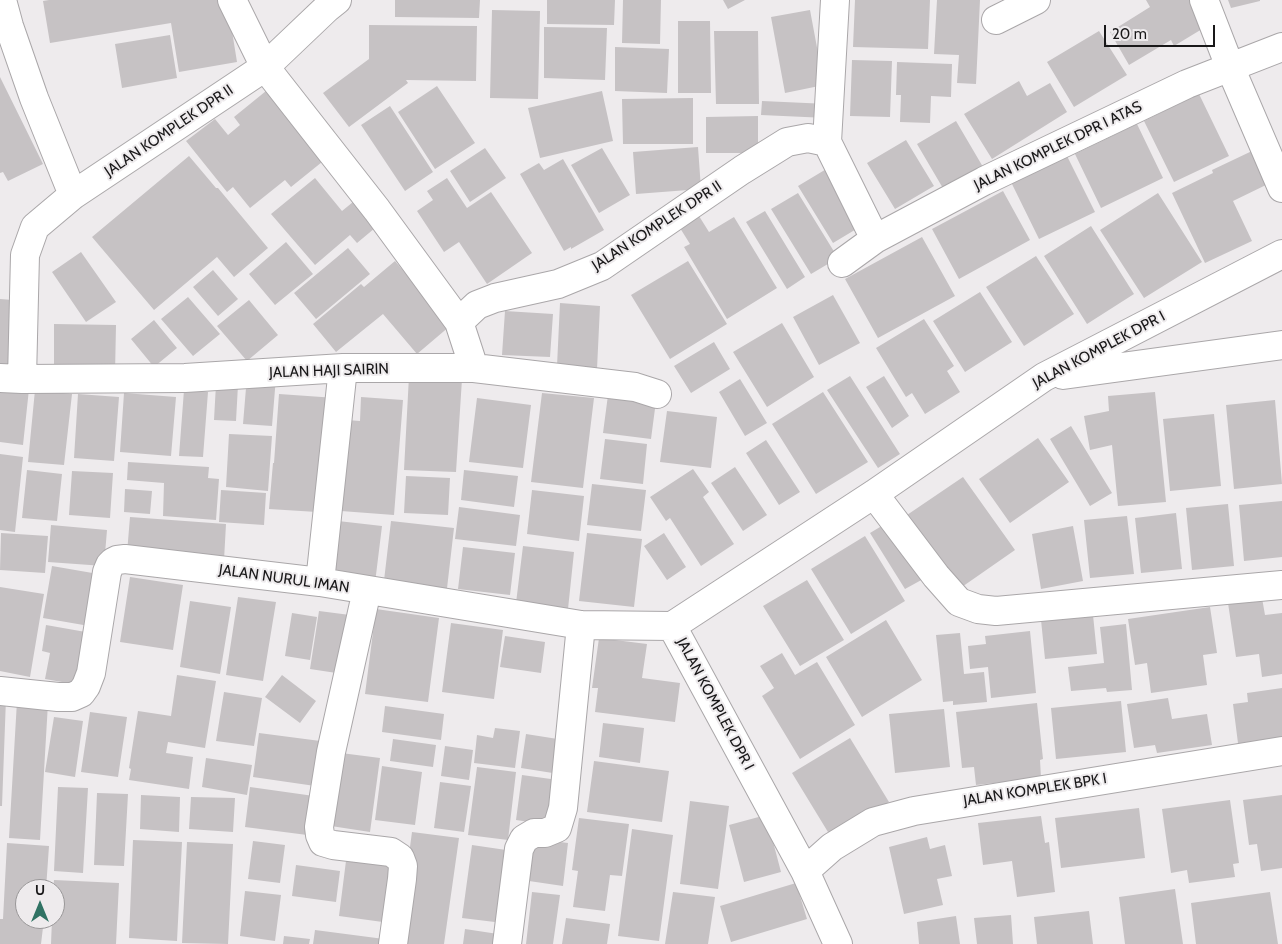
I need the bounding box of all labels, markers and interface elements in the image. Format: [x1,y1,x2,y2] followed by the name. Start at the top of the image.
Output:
[1107,15,1218,47] scale bar
[1112,25,1147,43] text: 20 m
[101,81,237,181] street label: JALAN KOMPLEK DPR II
[971,97,1145,195] street label: JALAN KOMPLEK DPR I ATAS
[589,177,725,275] street label: JALAN KOMPLEK DPR II
[1030,307,1168,393] street label: JALAN KOMPLEK DPR I
[269,360,389,382] street label: JALAN HAJI SAIRIN
[218,561,350,597] street label: JALAN NURUL IMAN
[672,635,758,773] street label: JALAN KOMPLEK DPR I
[962,770,1108,810] street label: JALAN KOMPLEK BPK I
[15,879,65,929] north arrow
[35,881,45,899] text: U

